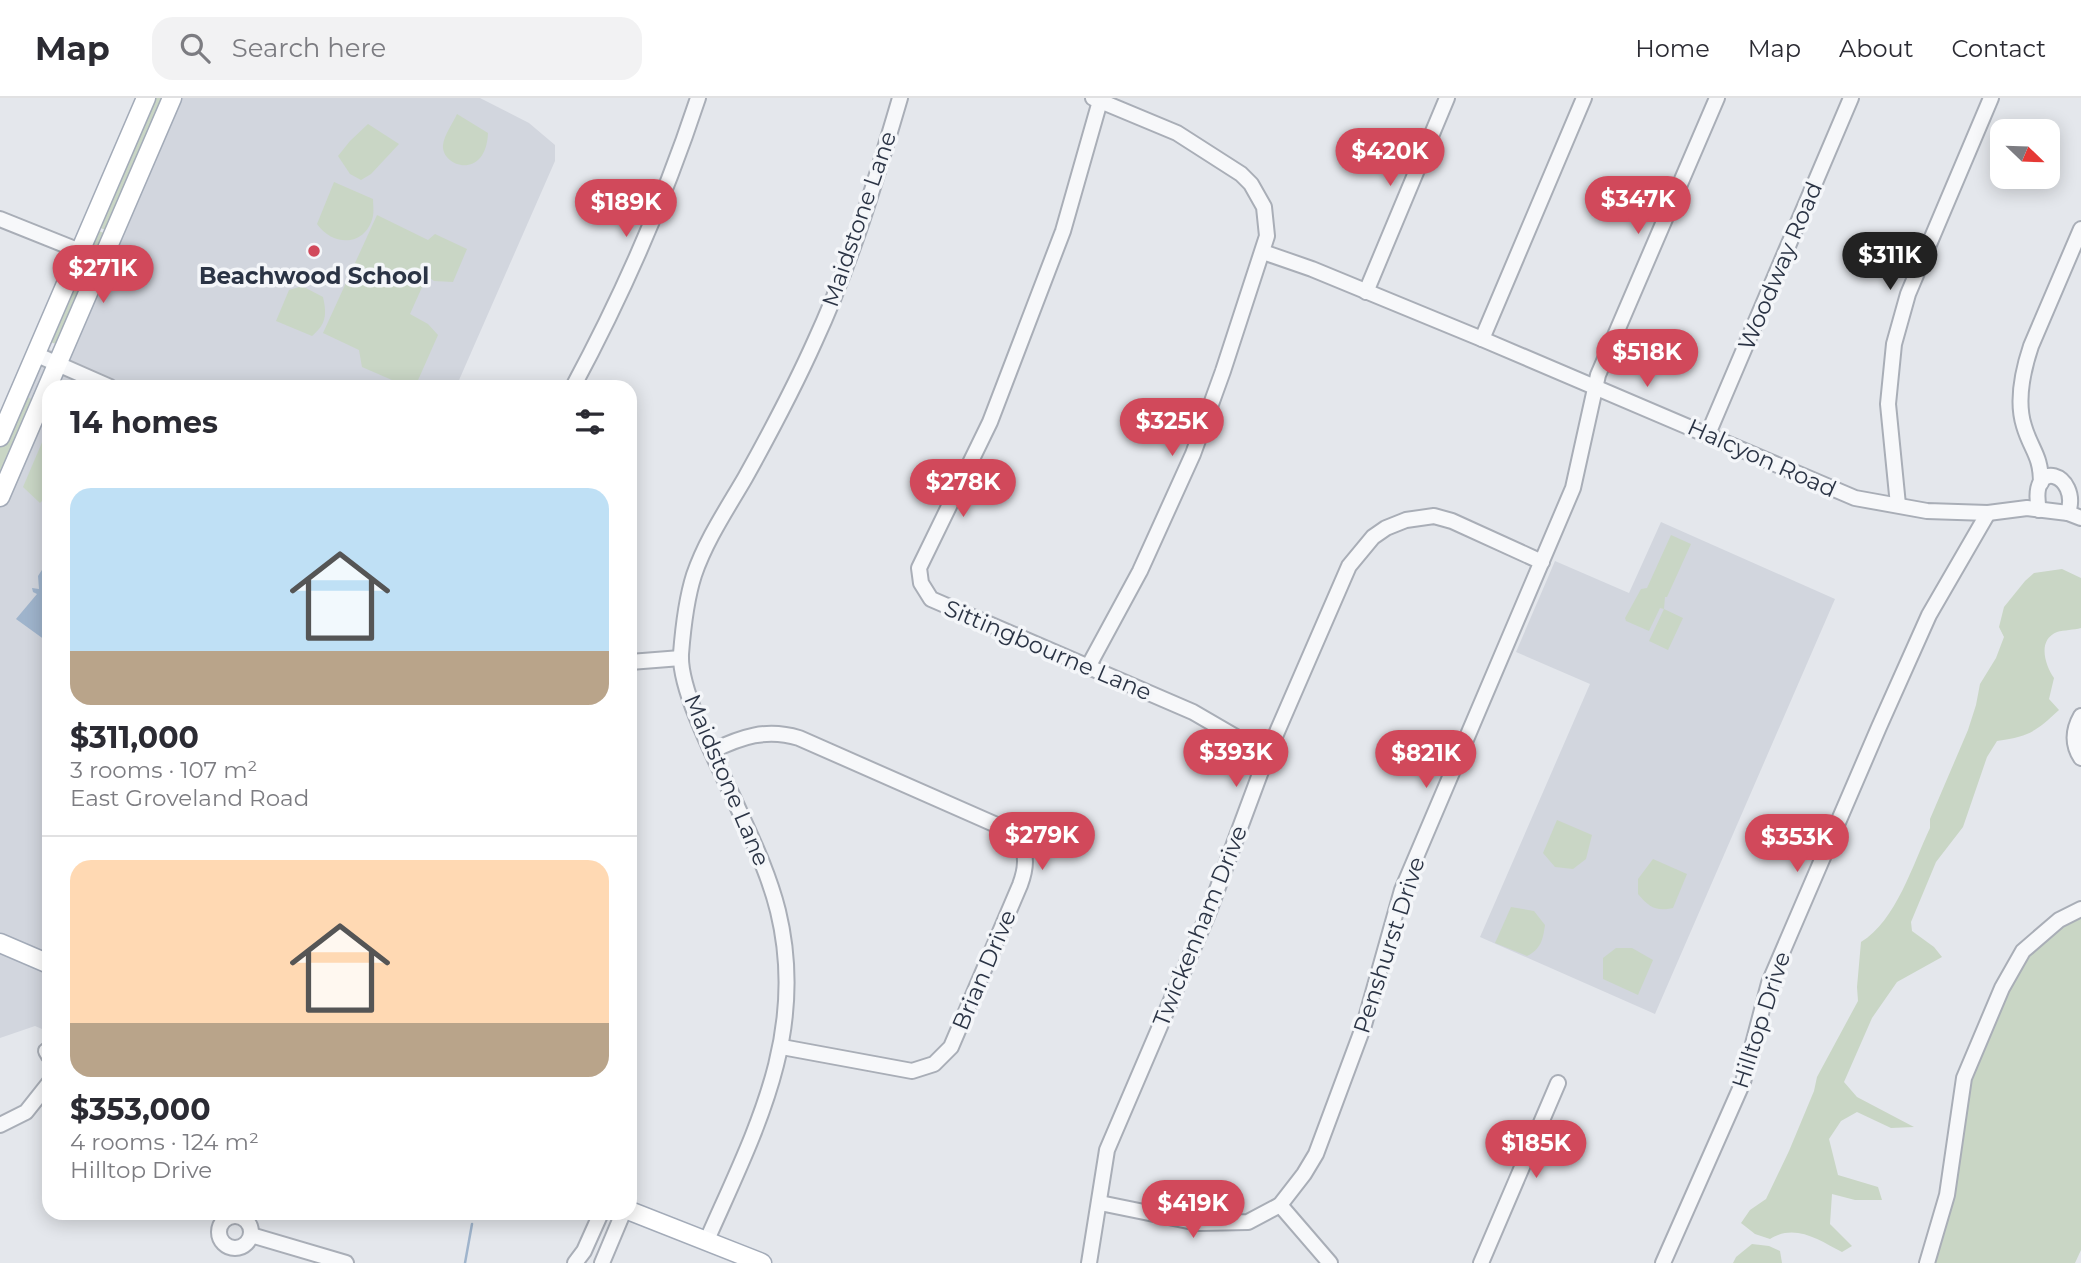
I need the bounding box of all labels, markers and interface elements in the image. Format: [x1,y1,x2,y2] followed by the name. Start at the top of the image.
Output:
[152,17,642,80] search box
[35,28,110,68] text: Map
[176,29,214,67] icon: search
[232,32,386,64] text: Search here
[1635,34,1710,63] text: Home
[1748,34,1801,63] text: Map
[1839,34,1913,63] text: About
[1951,34,2046,63] text: Contact
[1990,119,2060,189] north arrow
[1990,119,2060,189] map controls
[816,128,902,310] street label: Maidstone Lane
[1341,129,1439,188] pin: $420K
[1352,137,1428,165] text: $420K
[1589,176,1687,236] pin: $347K
[1732,178,1828,354] street label: Woodway Road
[577,180,675,239] pin: $189K
[1601,185,1675,213] text: $347K
[591,188,661,216] text: $189K
[1841,232,1939,292] pin: $311K
[1858,241,1922,269] text: $311K
[306,243,322,259] marker: Beachwood School
[54,246,152,305] pin: $271K
[69,254,137,282] text: $271K
[199,262,429,290] place label: Beachwood School
[1598,330,1696,389] pin: $518K
[1612,338,1682,366] text: $518K
[1123,398,1221,458] pin: $325K
[571,403,609,441] icon: filters
[70,404,218,441] text: 14 homes
[1136,407,1208,435] text: $325K
[1683,413,1841,503] street label: Halcyon Road
[914,460,1012,519] pin: $278K
[926,468,1000,496] text: $278K
[277,533,403,659] icon: home
[940,594,1156,706] street label: Sittingbourne Lane
[678,690,776,870] street label: Maidstone Lane
[70,719,199,756] text: $311,000
[1187,730,1285,789] pin: $393K
[1377,730,1475,790] pin: $821K
[1199,738,1273,766] text: $393K
[1391,739,1461,767] text: $821K
[70,756,257,784] text: 3 rooms · 107 m²
[70,784,309,812] text: East Groveland Road
[993,812,1091,872] pin: $279K
[1748,814,1846,874] pin: $353K
[1005,821,1079,849] text: $279K
[1147,821,1253,1031] street label: Twickenham Drive
[1761,823,1833,851] text: $353K
[1347,853,1431,1037] street label: Penshurst Drive
[277,905,403,1031] icon: home
[946,906,1022,1034] street label: Brian Drive
[1726,948,1796,1092] street label: Hilltop Drive
[70,1091,211,1128] text: $353,000
[1487,1121,1585,1180] pin: $185K
[70,1128,259,1156] text: 4 rooms · 124 m²
[1501,1129,1571,1157] text: $185K
[70,1156,212,1184] text: Hilltop Drive
[1144,1180,1242,1240] pin: $419K
[1158,1189,1228,1217] text: $419K

